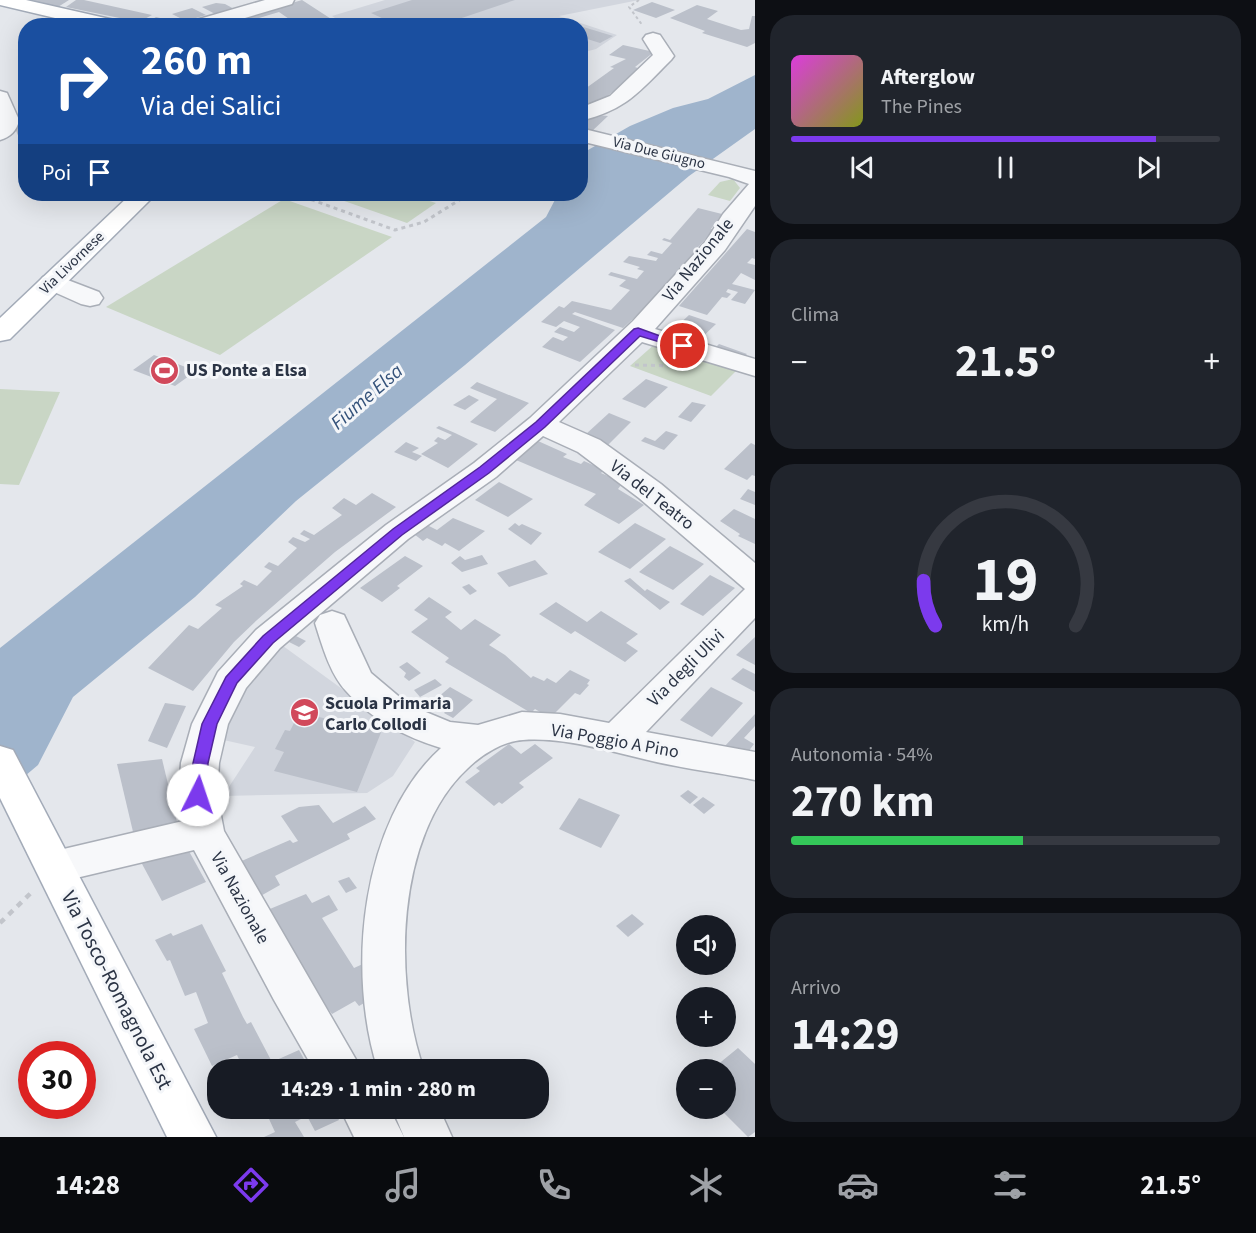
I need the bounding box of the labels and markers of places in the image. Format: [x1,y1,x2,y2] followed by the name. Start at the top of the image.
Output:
[657,320,708,371] pin
[149,354,181,386] sports icon: US Ponte a Elsa
[186,358,307,383] place label: US Ponte a Elsa
[325,691,451,737] place label: Scuola Primaria Carlo Collodi
[288,697,320,729] school or university icon: Scuola Primaria Carlo Collodi

